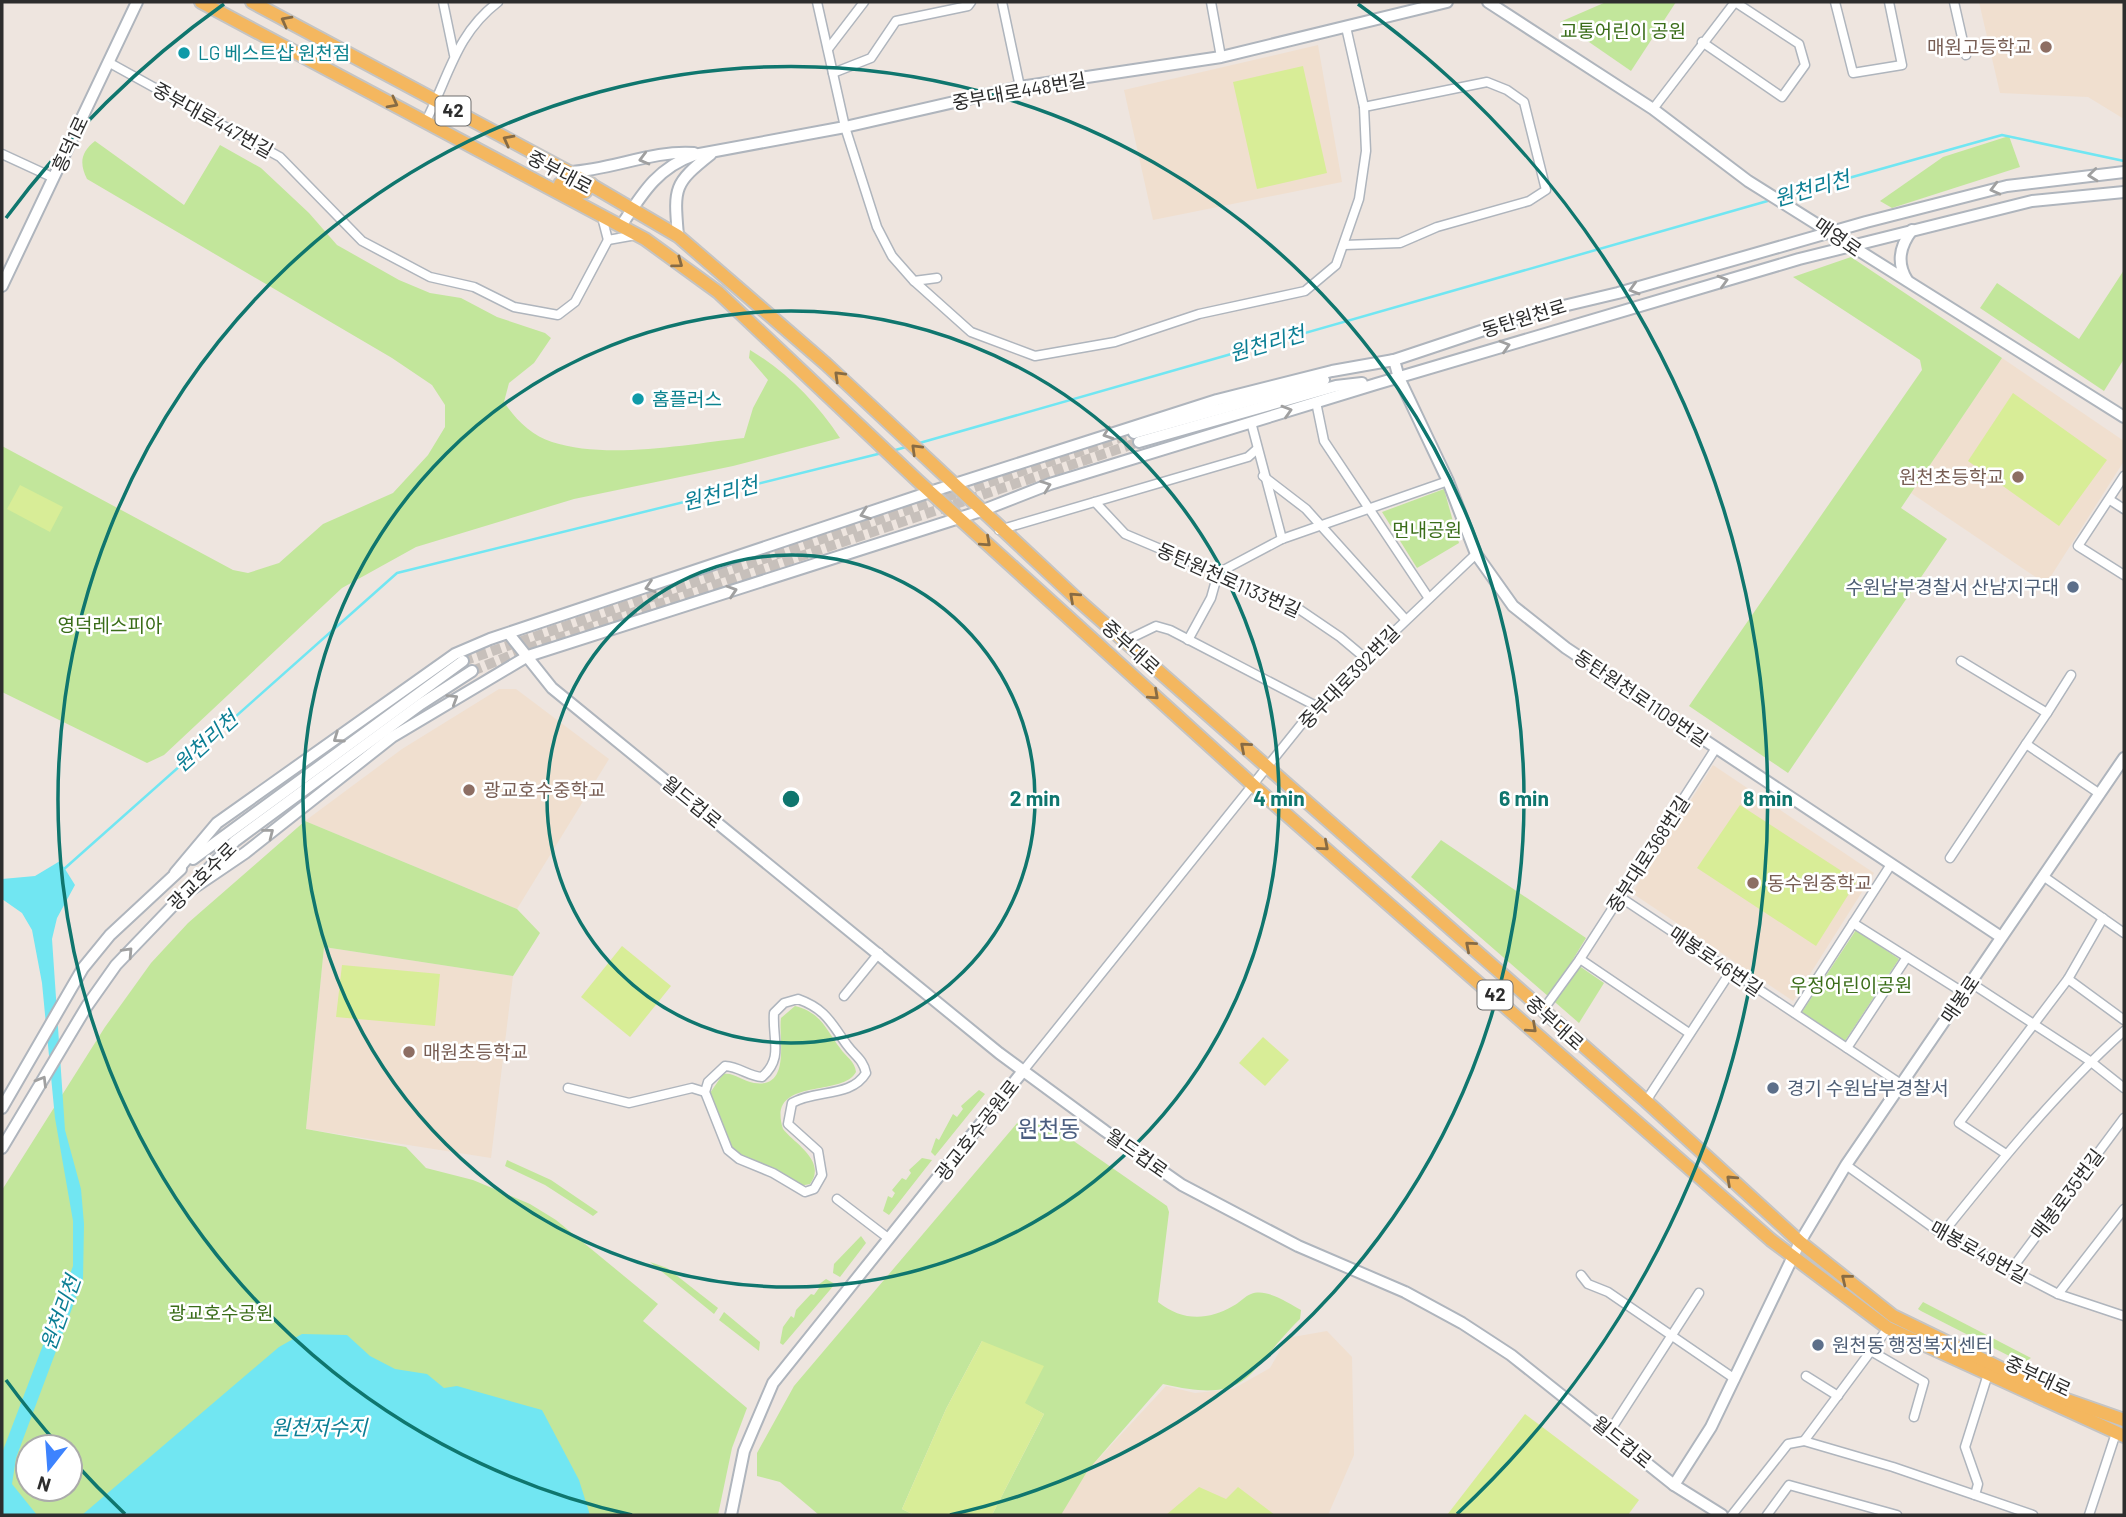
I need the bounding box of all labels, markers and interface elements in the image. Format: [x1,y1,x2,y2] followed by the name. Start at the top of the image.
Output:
[281,15,294,29] one-way arrow
[1560,19,1686,42] park label: 교통어린이 공원
[1927,35,2032,58] place label: 매원고등학교
[2038,39,2054,55] marker: 매원고등학교
[198,41,350,64] place label: LG 베스트샵 원천점
[176,45,192,61] marker: LG 베스트샵 원천점
[950,67,1088,114] street label: 중부대로448번길
[149,77,278,162] street label: 중부대로447번길
[386,95,398,109] one-way arrow
[435,96,470,126] road number: 42
[47,112,92,175] street label: 흥덕1로
[503,135,516,148] one-way arrow
[524,145,597,198] street label: 중부대로
[638,151,650,165] one-way arrow
[1771,164,1855,210] water label: 원천리천
[2087,168,2099,183] one-way arrow
[1989,181,2001,196] one-way arrow
[1810,212,1866,261] street label: 매영로
[670,255,683,267] one-way arrow
[1717,275,1729,290] one-way arrow
[1628,280,1640,295] one-way arrow
[1479,294,1569,341] street label: 동탄원천로
[1226,319,1310,365] water label: 원천리천
[1499,340,1511,355] one-way arrow
[834,371,847,384] one-way arrow
[652,387,722,410] place label: 홈플러스
[630,391,646,407] marker: 홈플러스
[1281,405,1293,420] one-way arrow
[1102,426,1115,440] one-way arrow
[911,444,924,457] one-way arrow
[1899,465,2004,488] place label: 원천초등학교
[2010,469,2026,485] marker: 원천초등학교
[679,470,763,514] water label: 원천리천
[1040,480,1052,494] one-way arrow
[859,506,872,520] one-way arrow
[1392,518,1462,541] park label: 먼내공원
[978,534,991,546] one-way arrow
[1154,537,1305,622] street label: 동탄원천로1133번길
[1845,575,2059,598] place label: 수원남부경찰서 산남지구대
[644,579,656,594] one-way arrow
[2065,579,2081,595] marker: 수원남부경찰서 산남지구대
[726,585,738,599] one-way arrow
[1069,593,1082,605] one-way arrow
[58,613,162,636] park label: 영덕레스피아
[1098,615,1165,679] street label: 중부대로
[1294,620,1404,733] street label: 중부대로392번길
[1570,644,1713,751] street label: 동탄원천로1109번길
[1146,687,1159,699] one-way arrow
[445,695,458,708] one-way arrow
[168,704,244,776] water label: 원천리천
[333,730,346,742] one-way arrow
[1240,743,1253,755] one-way arrow
[658,771,727,833] street label: 월드컵로
[483,778,605,801] place label: 광교호수중학교
[461,782,477,798] marker: 광교호수중학교
[1010,785,1060,810] text: 2 min
[1253,785,1305,810] text: 4 min
[1499,785,1549,810] text: 6 min
[1743,785,1793,810] text: 8 min
[779,787,803,811] centre of rings
[1601,791,1694,916] street label: 중부대로368번길
[262,829,274,842] one-way arrow
[163,837,241,915] street label: 광교호수로
[1316,838,1329,850] one-way arrow
[1767,871,1872,894] place label: 동수원중학교
[1745,875,1761,891] marker: 동수원중학교
[1665,921,1767,1000] street label: 매봉로46번길
[1466,942,1479,954] one-way arrow
[120,947,133,960] one-way arrow
[1935,971,1984,1027] street label: 매봉로
[1790,973,1912,996] park label: 우정어린이공원
[1478,980,1512,1010] road number: 42
[1522,991,1589,1055] street label: 중부대로
[1524,1020,1537,1032] one-way arrow
[423,1040,528,1063] place label: 매원초등학교
[401,1044,417,1060] marker: 매원초등학교
[930,1074,1023,1185] street label: 광교호수공원로
[33,1076,46,1089] one-way arrow
[1787,1076,1948,1099] place label: 경기 수원남부경찰서
[1765,1080,1781,1096] marker: 경기 수원남부경찰서
[1017,1114,1081,1142] district label: 원천동
[1102,1123,1173,1182] street label: 월드컵로
[2025,1144,2108,1243] street label: 매봉로35번길
[1726,1176,1739,1188] one-way arrow
[1927,1215,2032,1288] street label: 매봉로49번길
[35,1269,85,1353] water label: 원천리천
[1841,1275,1853,1288] one-way arrow
[169,1301,273,1324] park label: 광교호수공원
[1832,1333,1993,1356] place label: 원천동 행정복지센터
[1810,1337,1826,1353] marker: 원천동 행정복지센터
[2002,1350,2075,1401] street label: 중부대로
[1588,1411,1657,1473] street label: 월드컵로
[271,1414,369,1439] water label: 원천저수지
[14,1433,84,1503] north arrow
[34,1472,53,1498] text: N

